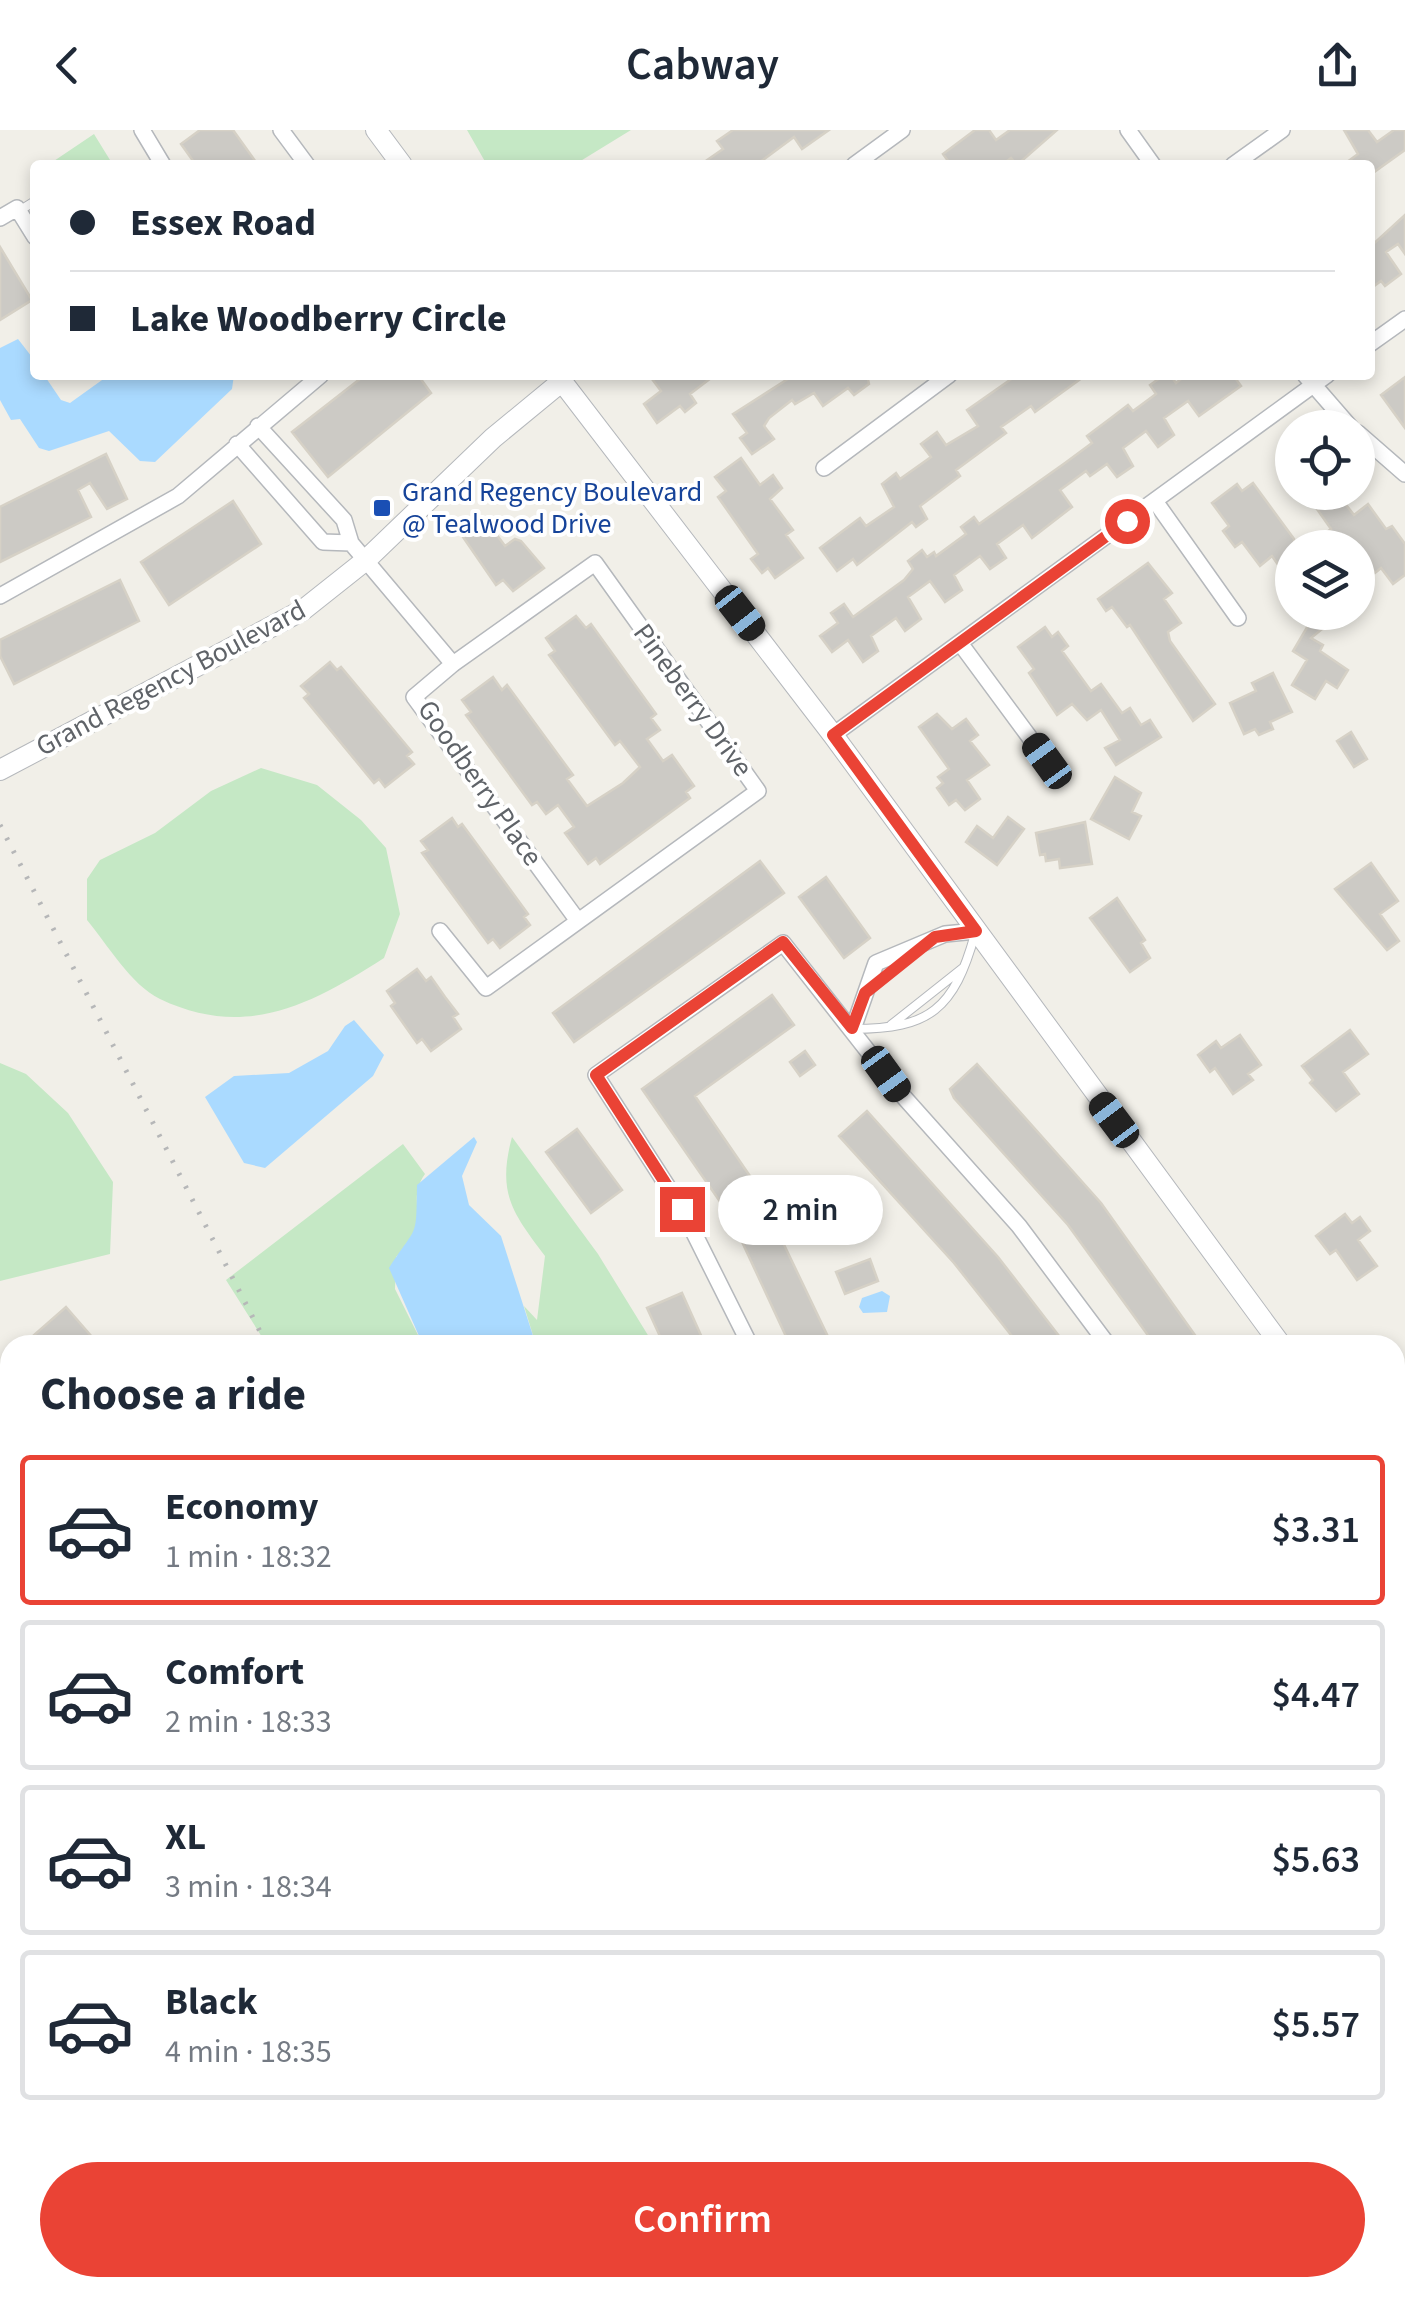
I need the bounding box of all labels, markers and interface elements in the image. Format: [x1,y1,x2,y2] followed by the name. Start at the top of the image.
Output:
[626,33,779,97] text: Cabway
[40,38,95,93] icon: back
[1310,38,1365,93] icon: share
[130,196,316,250] text: Essex Road
[130,292,507,346] text: Lake Woodberry Circle
[1275,410,1375,630] map controls
[1275,410,1375,510] button: locate
[402,472,702,544] place label: Grand Regency Boulevard @ Tealwood Drive
[371,497,393,519] marker: Grand Regency Boulevard @ Tealwood Drive
[1105,499,1150,544] route start
[1275,530,1375,630] button: layers
[710,580,770,646] car
[29,590,313,766] street label: Grand Regency Boulevard
[624,615,762,785] street label: Pineberry Drive
[408,692,552,874] street label: Goodberry Place
[1017,728,1077,794] car
[856,1041,916,1107] car
[1084,1087,1144,1153] car
[717,1174,882,1244] callout: 2 min
[660,1187,705,1232] route end
[762,1187,839,1233] text: 2 min
[40,1363,306,1427] text: Choose a ride
[165,1480,318,1534] text: Economy
[45,1485,135,1575] icon: car
[1272,1503,1360,1557] text: $3.31
[165,1534,332,1580] text: 1 min · 18:32
[165,1645,304,1699] text: Comfort
[45,1650,135,1740] icon: car
[1272,1668,1360,1722] text: $4.47
[165,1699,332,1745] text: 2 min · 18:33
[165,1810,206,1864] text: XL
[45,1815,135,1905] icon: car
[1272,1833,1360,1887] text: $5.63
[165,1864,332,1910] text: 3 min · 18:34
[165,1975,258,2029] text: Black
[45,1980,135,2070] icon: car
[1272,1998,1360,2052] text: $5.57
[165,2029,332,2075] text: 4 min · 18:35
[40,2162,1365,2277] button: Confirm

